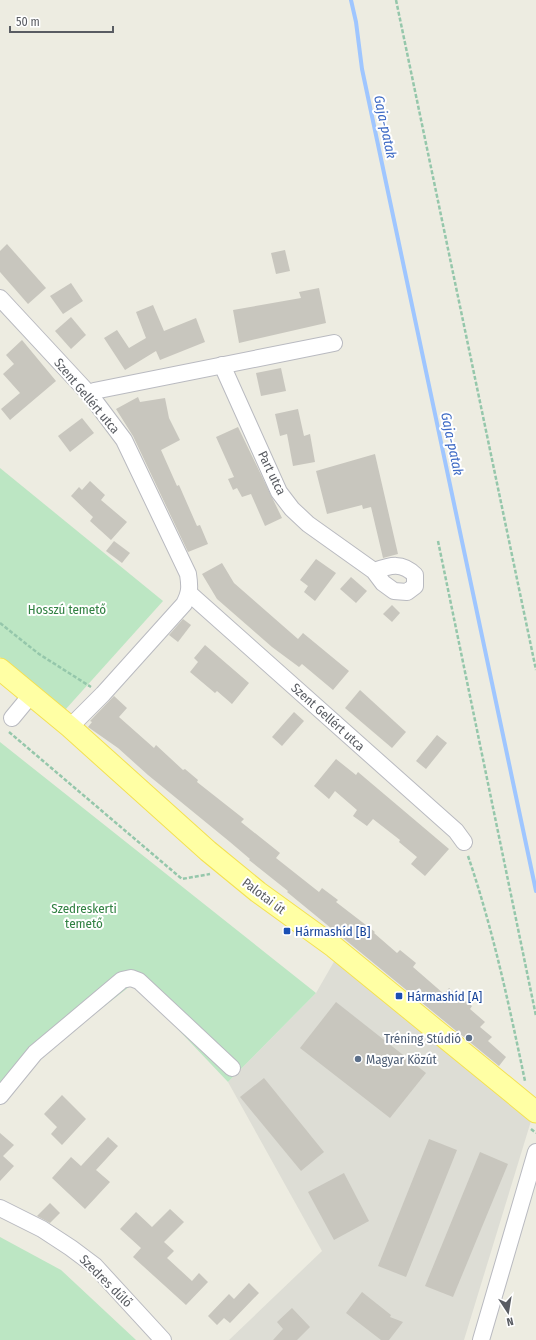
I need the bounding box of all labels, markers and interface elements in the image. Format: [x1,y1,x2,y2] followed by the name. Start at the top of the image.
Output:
[10,8,113,34] scale bar
[16,15,40,29] text: 50 m
[370,94,400,160] water label: Gaja-patak
[51,355,123,437] street label: Szent Gellért utca
[437,411,467,477] water label: Gaja-patak
[255,449,289,497] street label: Part utca
[28,602,106,617] park label: Hosszú temető
[288,680,368,754] street label: Szent Gellért utca
[239,875,289,918] street label: Palotai út
[51,901,117,931] park label: Szedreskerti temető
[295,924,371,939] place label: Hármashíd [B]
[282,926,292,936] marker: Hármashíd [B]
[407,989,483,1004] place label: Hármashíd [A]
[394,991,404,1001] marker: Hármashíd [A]
[384,1031,461,1046] place label: Tréning Stúdió
[464,1033,474,1043] marker: Tréning Stúdió
[366,1052,437,1067] place label: Magyar Közút
[353,1054,363,1064] marker: Magyar Közút
[77,1252,135,1310] street label: Szedres dűlő
[488,1292,528,1332] north arrow
[505,1314,515,1328] text: N

